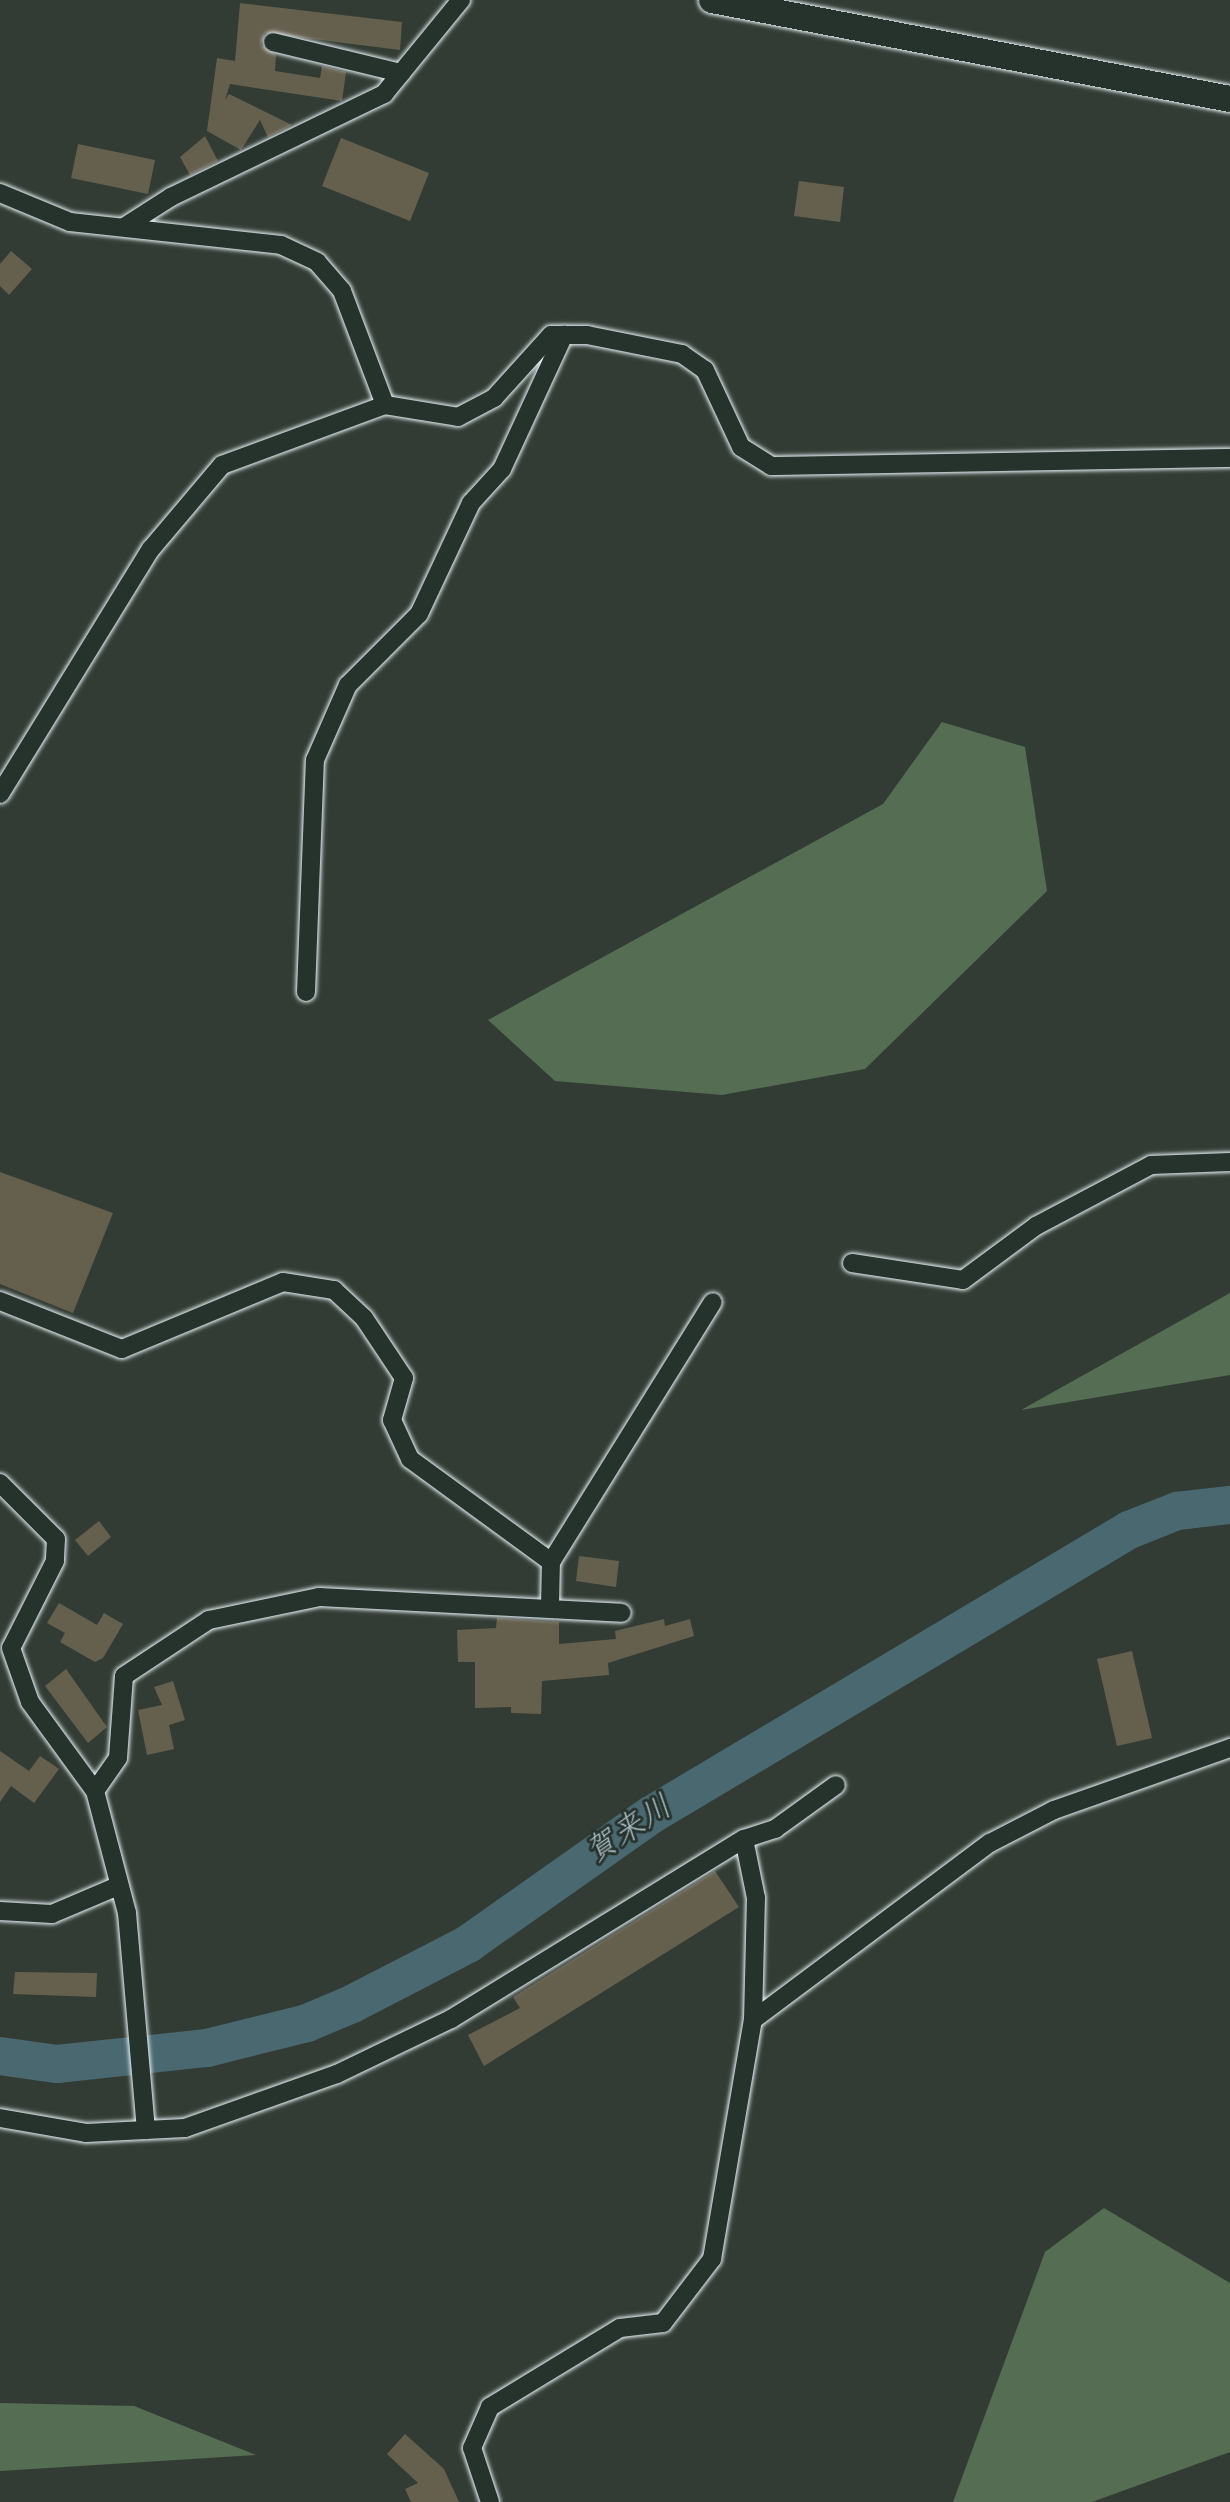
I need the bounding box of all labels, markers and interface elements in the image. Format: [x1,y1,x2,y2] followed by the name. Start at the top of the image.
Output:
[578,1788,680,1872] water label: 賀来川

